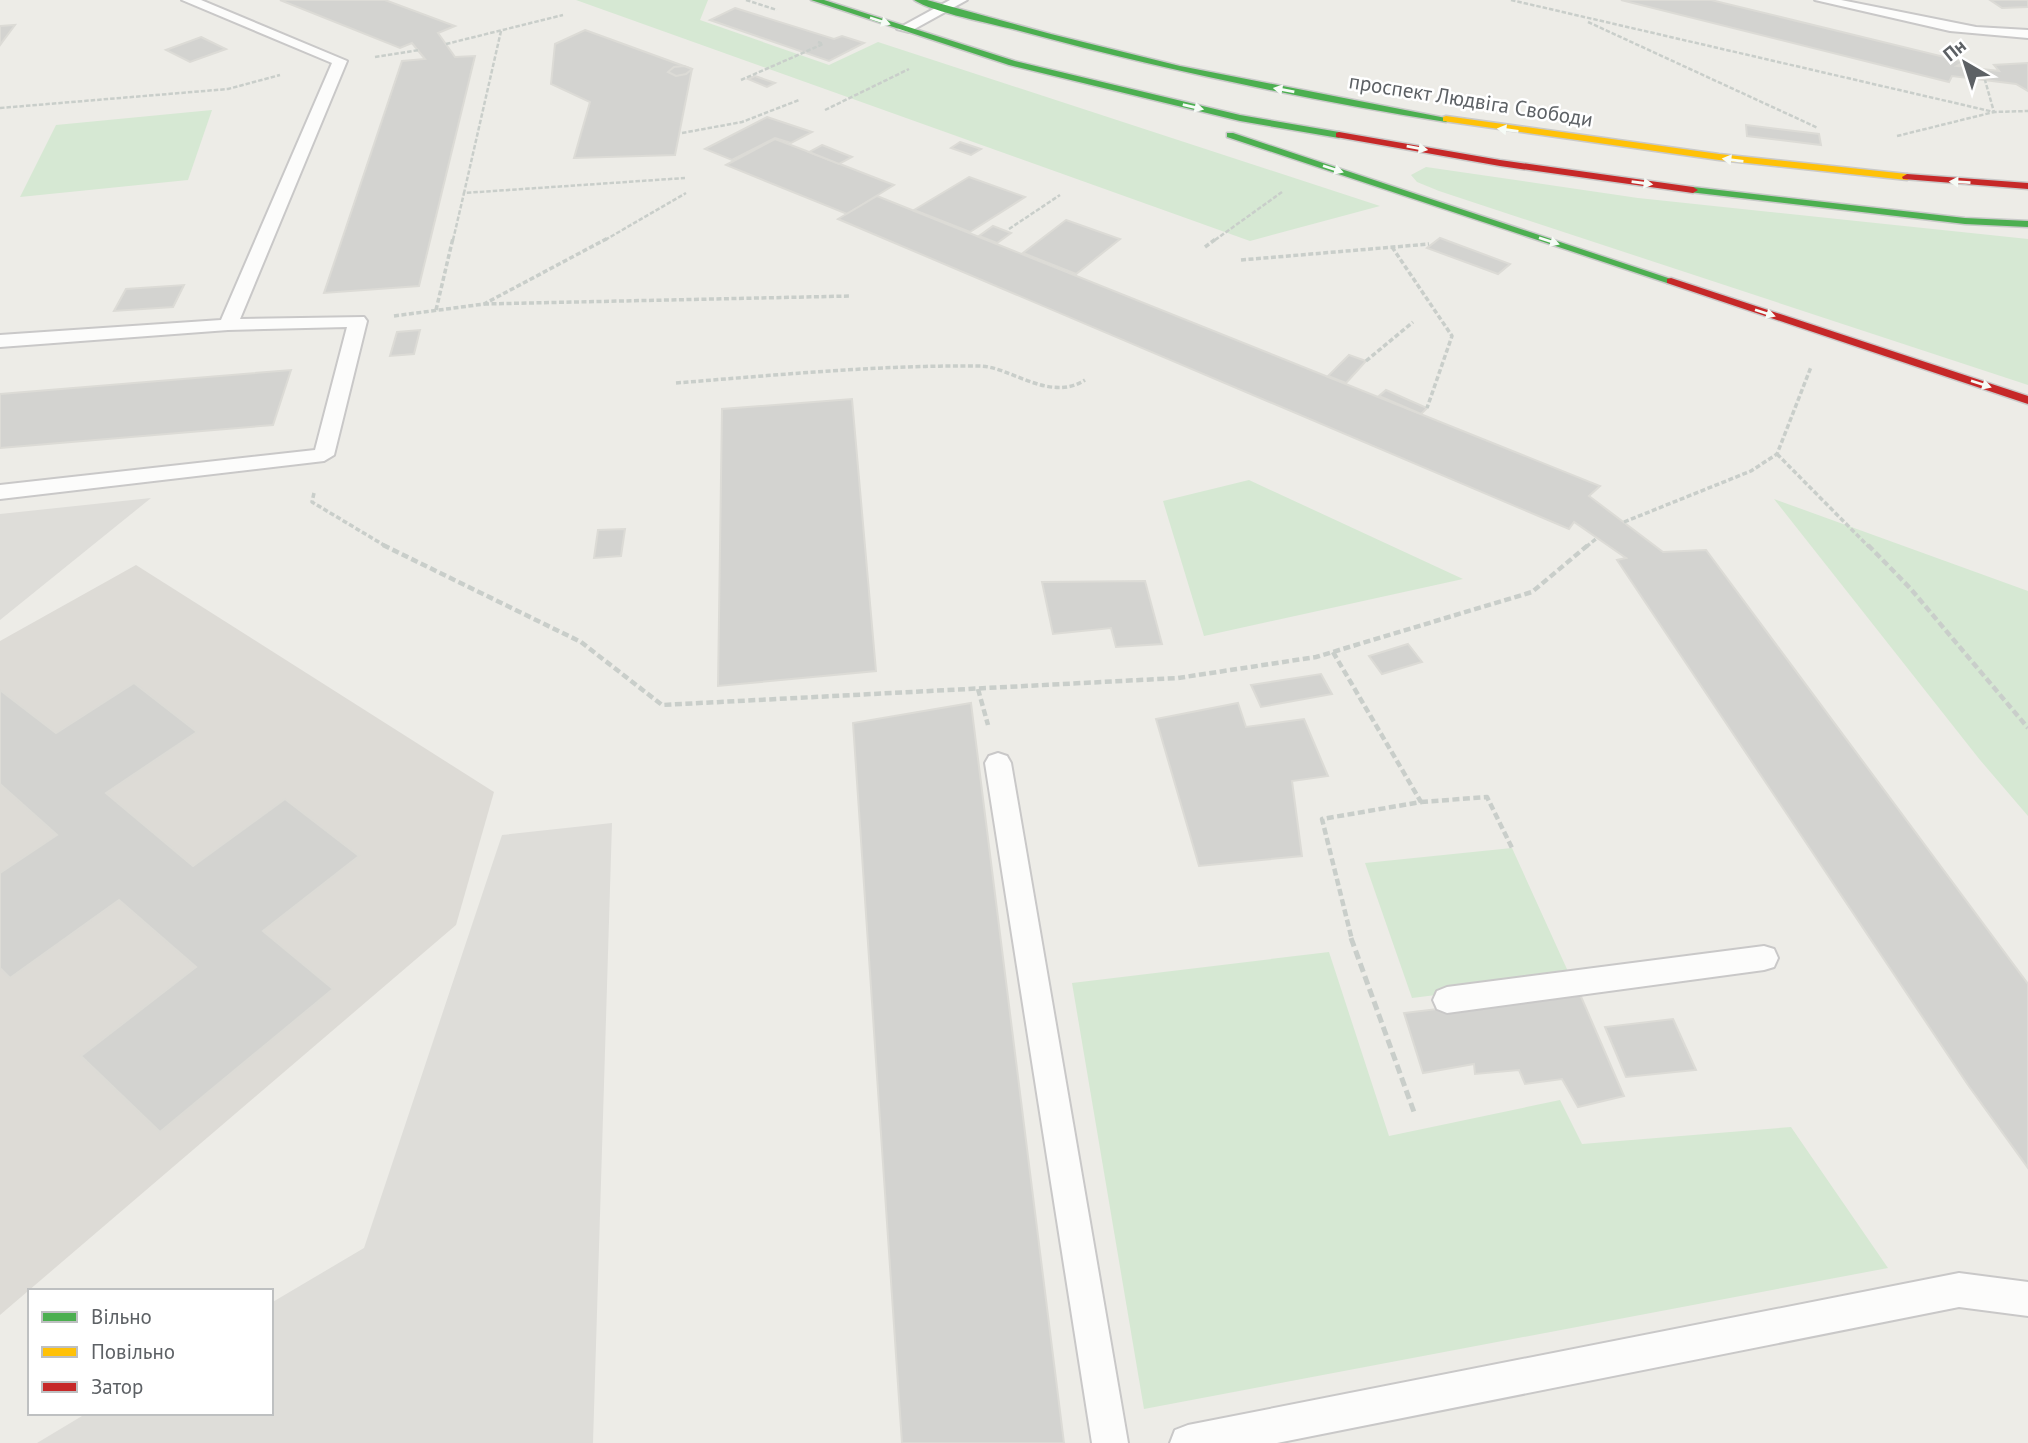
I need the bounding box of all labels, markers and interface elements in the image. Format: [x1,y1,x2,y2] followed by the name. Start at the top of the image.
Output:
[869,16,890,27] one-way arrow
[1930,28,2000,98] north arrow
[1938,33,1971,66] text: Пн
[1347,67,1595,133] street label: проспект Людвіга Свободи
[1273,85,1295,96] one-way arrow
[1182,102,1204,113] one-way arrow
[1497,124,1519,135] one-way arrow
[1406,143,1428,154] one-way arrow
[1722,154,1744,165] one-way arrow
[1322,165,1343,175] one-way arrow
[1949,177,1971,188] one-way arrow
[1631,178,1653,189] one-way arrow
[1538,236,1559,247] one-way arrow
[1754,308,1775,318] one-way arrow
[1970,379,1991,390] one-way arrow
[28,1289,273,1415] legend
[91,1303,152,1330] text: Вільно
[91,1338,175,1365] text: Повільно
[91,1373,143,1400] text: Затор

